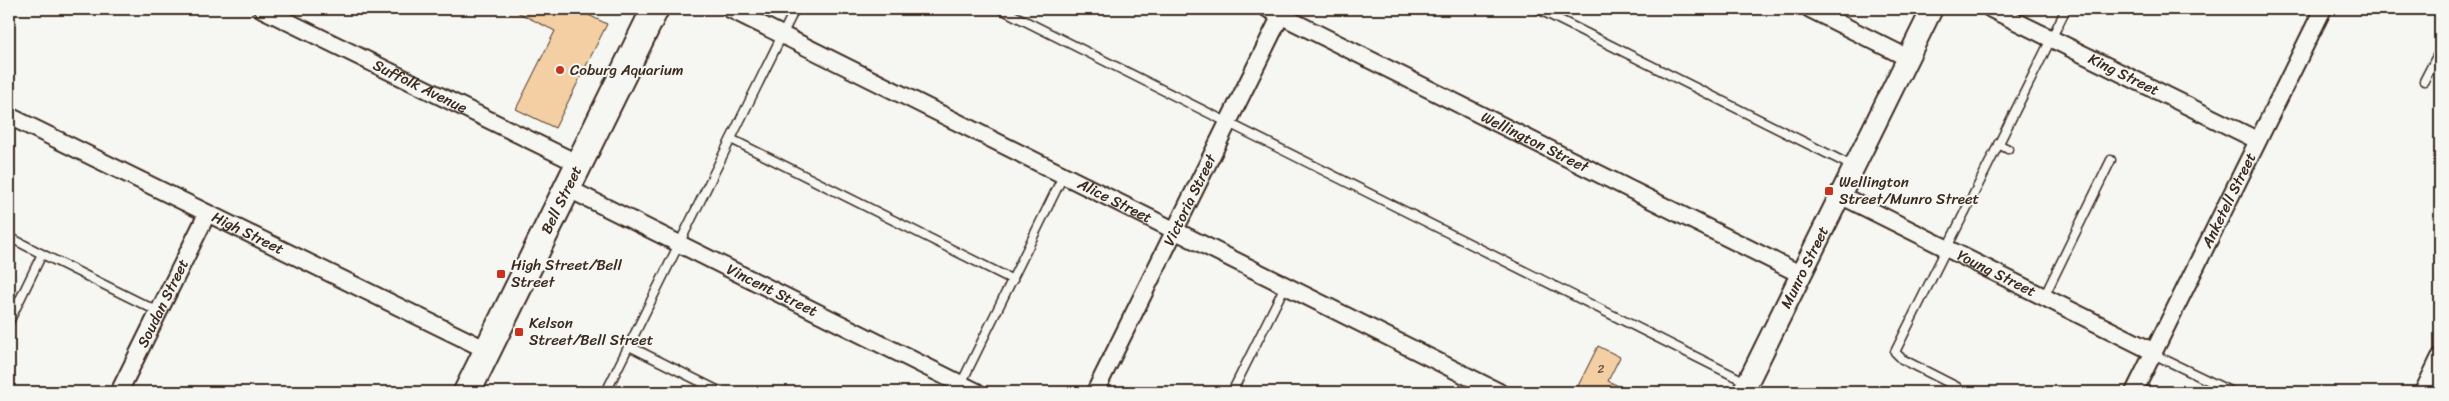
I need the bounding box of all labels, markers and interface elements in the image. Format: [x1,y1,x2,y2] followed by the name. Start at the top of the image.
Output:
[2084,46,2164,103] street label: King Street
[368,52,472,121] street label: Suffolk Avenue
[570,57,683,83] place label: Coburg Aquarium
[554,64,566,76] marker: Coburg Aquarium
[1476,104,1594,180] street label: Wellington Street
[2194,148,2263,253] street label: Anketell Street
[1156,149,1224,251] street label: Victoria Street
[533,161,589,239] street label: Bell Street
[1839,169,1980,212] place label: Wellington Street/Munro Street
[1072,171,1157,230] street label: Alice Street
[1823,185,1835,197] marker: Wellington Street/Munro Street
[207,204,289,262] street label: High Street
[1773,221,1836,313] street label: Munro Street
[1952,243,2041,304] street label: Young Street
[511,252,623,295] place label: High Street/Bell Street
[130,254,196,352] street label: Soudan Street
[722,256,823,324] street label: Vincent Street
[495,268,507,280] marker: High Street/Bell Street
[529,310,654,353] place label: Kelson Street/Bell Street
[513,326,525,338] marker: Kelson Street/Bell Street
[1598,358,1605,380] house number: 2

